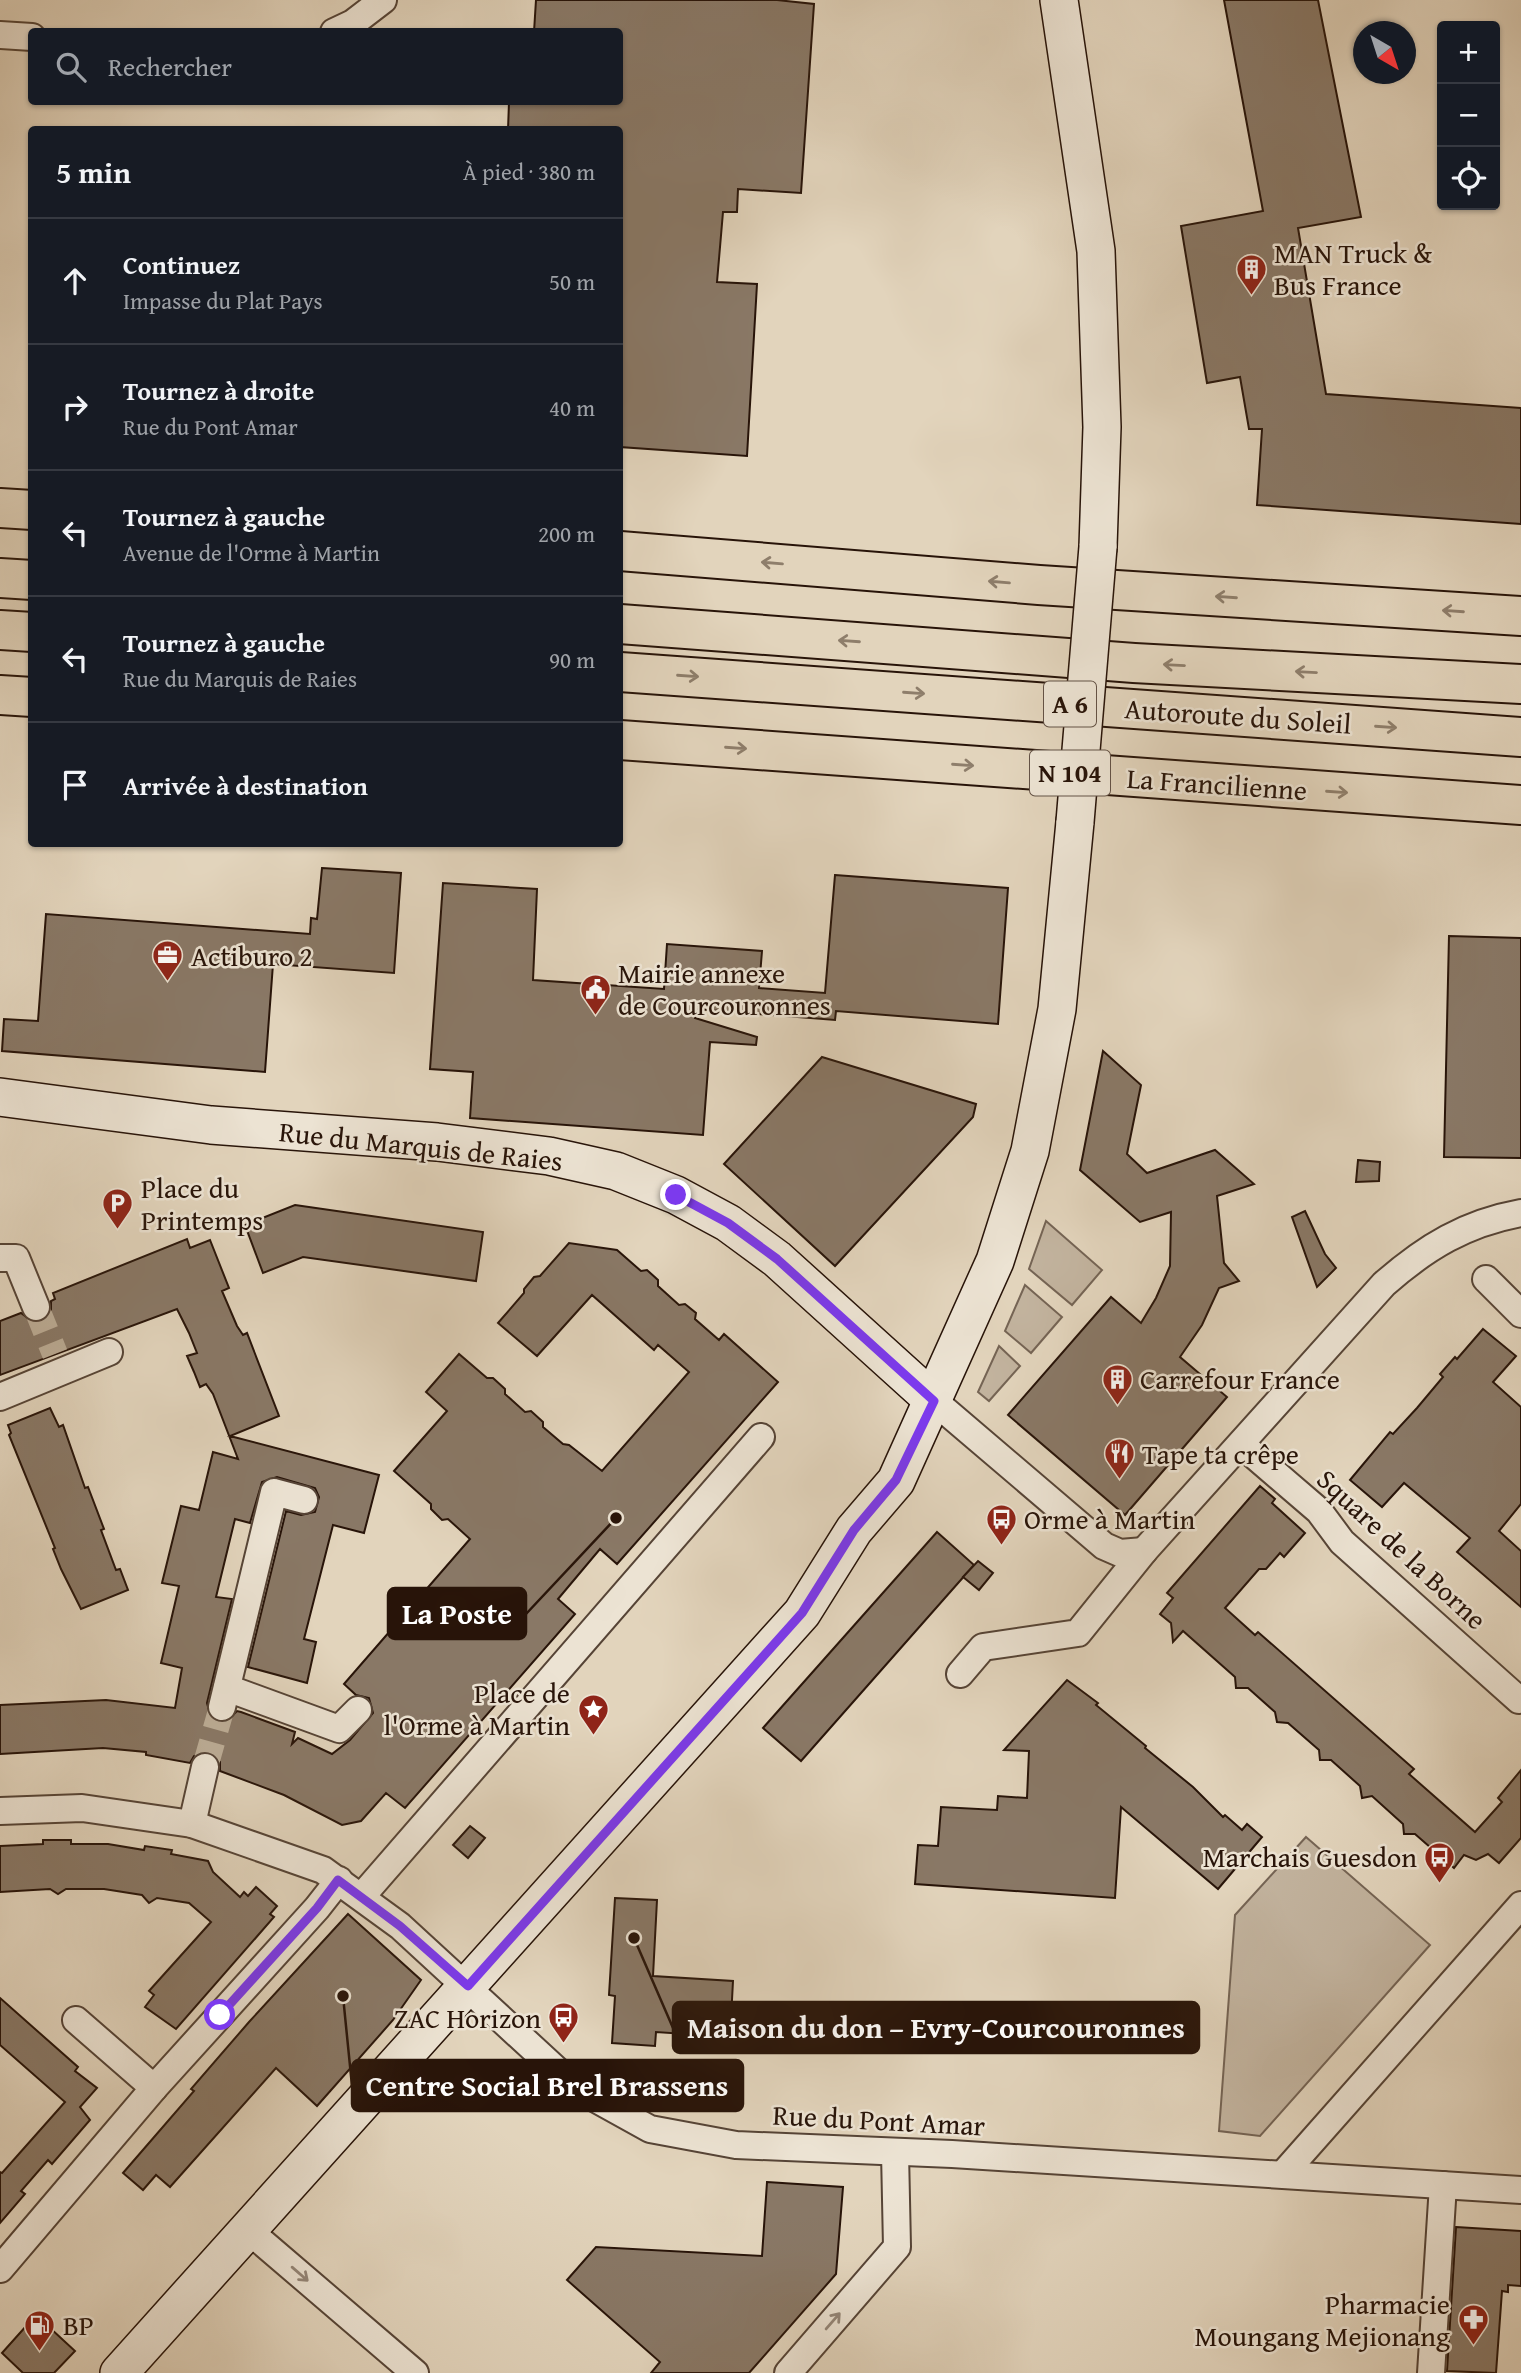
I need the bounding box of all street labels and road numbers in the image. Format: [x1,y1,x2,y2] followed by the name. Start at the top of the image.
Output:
[1044,682,1096,726] road number: A 6
[1123,687,1353,744] street label: Autoroute du Soleil
[1030,750,1110,796] road number: N 104
[1125,757,1309,810] street label: La Francilienne
[277,1110,565,1181] street label: Rue du Marquis de Raies
[1308,1459,1497,1638] street label: Square de la Borne
[772,2093,987,2146] street label: Rue du Pont Amar

